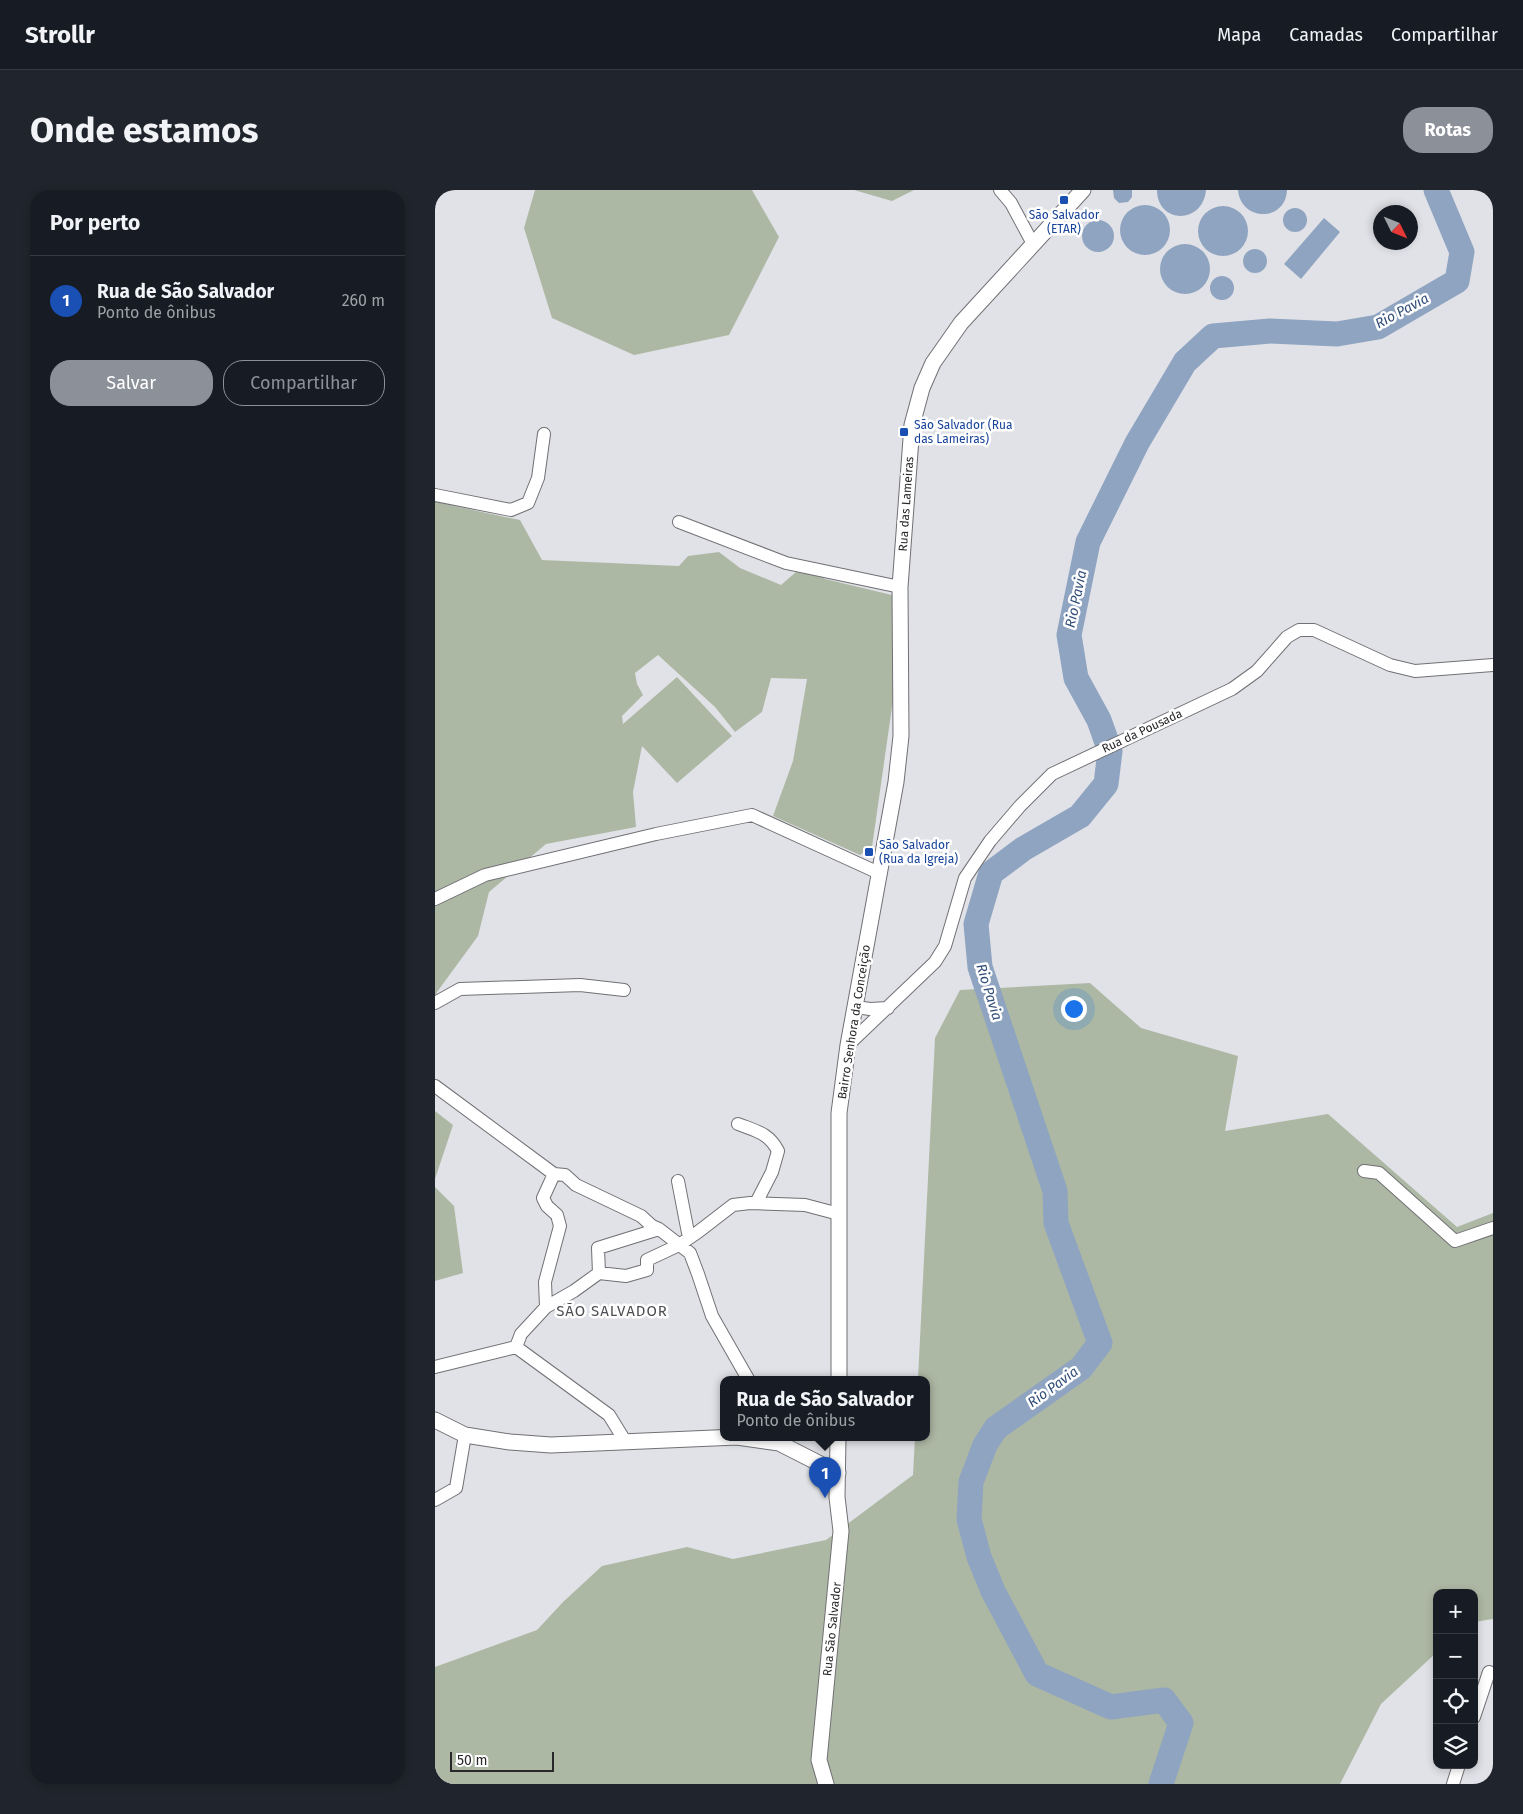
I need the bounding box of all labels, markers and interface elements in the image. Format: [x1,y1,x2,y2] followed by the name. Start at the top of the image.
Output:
[25,21,95,49] text: Strollr
[1217,24,1261,46] text: Mapa
[1289,24,1363,46] text: Camadas
[1391,24,1498,46] text: Compartilhar
[1403,107,1493,153] button: Rotas
[30,109,258,151] text: Onde estamos
[1058,194,1070,206] marker: São Salvador (ETAR)
[1373,205,1418,250] north arrow
[1029,208,1100,236] place label: São Salvador (ETAR)
[50,210,140,236] text: Por perto
[97,280,274,303] text: Rua de São Salvador
[1372,290,1432,332] water label: Rio Pavia
[62,291,70,310] text: 1
[342,291,385,310] text: 260 m
[97,303,216,322] text: Ponto de ônibus
[50,360,213,406] button: Salvar
[223,360,385,406] button: Compartilhar
[914,418,1013,446] place label: São Salvador (Rua das Lameiras)
[898,426,910,438] marker: São Salvador (Rua das Lameiras)
[896,456,916,552] street label: Rua das Lameiras
[1062,569,1090,629] water label: Rio Pavia
[1100,706,1184,756] street label: Rua da Pousada
[879,838,958,866] place label: São Salvador (Rua da Igreja)
[863,846,875,858] marker: São Salvador (Rua da Igreja)
[835,944,873,1100] street label: Bairro Senhora da Conceição
[972,962,1006,1022] water label: Rio Pavia
[1061,996,1087,1022] your location
[556,1302,668,1320] district label: SÃO SALVADOR
[1024,1363,1082,1411] water label: Rio Pavia
[720,1376,930,1441] popup
[736,1388,914,1411] text: Rua de São Salvador
[736,1411,855,1430] text: Ponto de ônibus
[809,1457,841,1498] pin: 1
[820,1581,844,1677] street label: Rua São Salvador
[1433,1589,1478,1769] map controls
[1433,1589,1478,1634] button: +
[1433,1634,1478,1679] button: −
[1433,1679,1478,1724] button: locate
[1433,1724,1478,1769] button: layers
[450,1749,554,1772] scale bar
[457,1752,488,1769] text: 50 m

